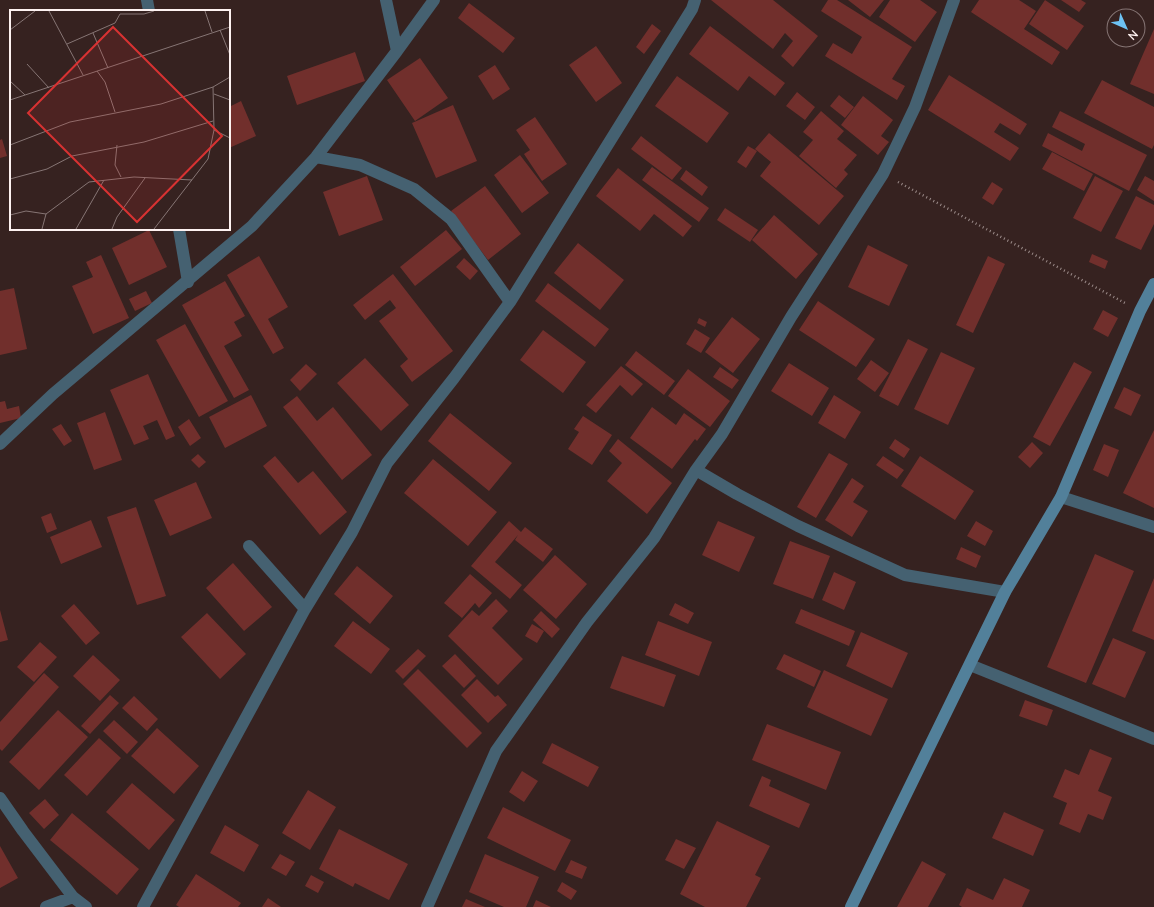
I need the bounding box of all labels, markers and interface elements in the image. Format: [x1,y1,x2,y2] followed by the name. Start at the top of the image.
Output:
[1106,8,1146,48] north arrow
[10,10,230,230] inset map
[1126,28,1141,43] text: N

